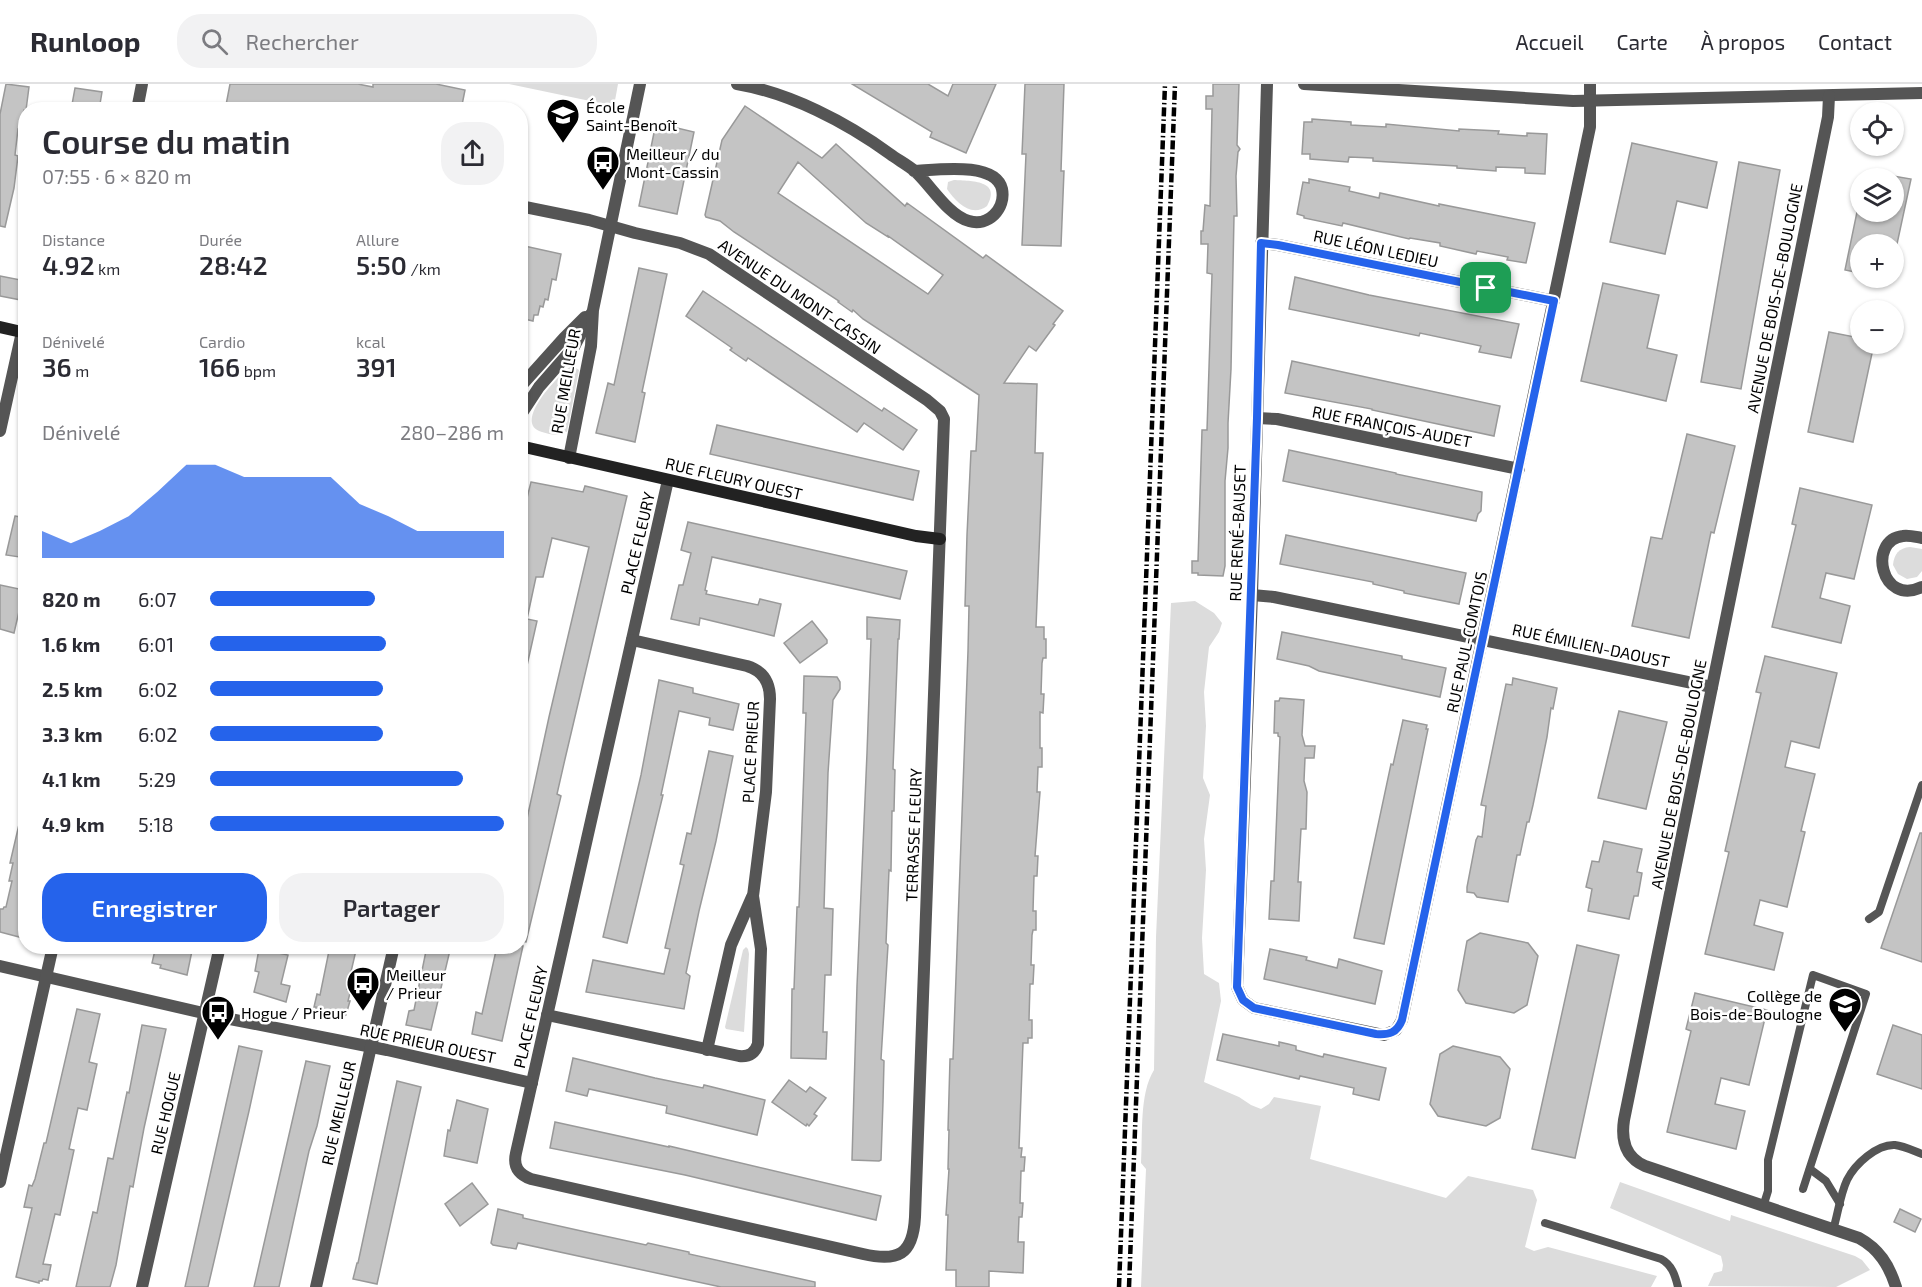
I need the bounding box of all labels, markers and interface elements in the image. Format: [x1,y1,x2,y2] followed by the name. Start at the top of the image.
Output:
[177,14,597,68] search box
[30,24,141,58] text: Runloop
[198,25,231,58] icon: search
[246,28,359,54] text: Rechercher
[1515,29,1584,54] text: Accueil
[1617,29,1668,54] text: Carte
[1701,29,1785,54] text: À propos
[1818,29,1892,54] text: Contact
[545,97,581,144] school or university icon: École Saint-Benoît
[586,97,677,134] place label: École Saint-Benoît
[1850,102,1904,354] map controls
[1850,102,1904,156] button: locate
[42,121,291,161] text: Course du matin
[441,122,504,185] button: share
[585,144,621,191] bus stop icon: Meilleur / du Mont-Cassin
[626,144,720,181] place label: Meilleur / du Mont-Cassin
[42,164,192,188] text: 07:55 · 6 × 820 m
[1850,168,1904,222] button: layers
[1742,181,1806,414] street label: AVENUE DE BOIS-DE-BOULOGNE
[1312,225,1440,271] street label: RUE LÉON LEDIEU
[42,230,105,249] text: Distance
[199,230,242,249] text: Durée
[356,230,399,249] text: Allure
[1850,234,1904,288] button: +
[715,235,885,357] street label: AVENUE DU MONT-CASSIN
[42,249,95,280] text: 4.92
[199,249,268,280] text: 28:42
[356,249,407,280] text: 5:50
[95,259,120,278] text: km
[407,259,441,278] text: /km
[1460,262,1511,313] pin
[1469,271,1502,304] icon: arrive
[1850,300,1904,354] button: −
[546,327,584,435] street label: RUE MEILLEUR
[42,332,105,351] text: Dénivelé
[199,332,245,351] text: Cardio
[356,332,385,351] text: kcal
[42,351,72,382] text: 36
[199,351,240,382] text: 166
[356,351,397,382] text: 391
[72,361,89,380] text: m
[240,361,276,380] text: bpm
[1310,401,1473,452] street label: RUE FRANÇOIS-AUDET
[42,420,121,444] text: Dénivelé
[400,420,504,444] text: 280–286 m
[664,453,804,503] street label: RUE FLEURY OUEST
[1225,464,1249,602] street label: RUE RENÉ-BAUSET
[616,490,658,596] street label: PLACE FLEURY
[1442,570,1490,714] street label: RUE PAUL-COMTOIS
[42,587,101,611] text: 820 m
[138,587,176,611] text: 6:07
[1511,619,1671,671] street label: RUE ÉMILIEN-DAOUST
[42,632,100,656] text: 1.6 km
[138,632,174,656] text: 6:01
[1646,657,1710,890] street label: AVENUE DE BOIS-DE-BOULOGNE
[42,677,103,701] text: 2.5 km
[138,677,177,701] text: 6:02
[738,700,762,804] street label: PLACE PRIEUR
[42,722,103,746] text: 3.3 km
[138,722,177,746] text: 6:02
[42,767,101,791] text: 4.1 km
[138,767,176,791] text: 5:29
[901,768,925,902] street label: TERRASSE FLEURY
[42,812,105,836] text: 4.9 km
[138,812,174,836] text: 5:18
[42,873,267,942] button: Enregistrer
[279,873,504,942] button: Partager
[509,964,551,1070] street label: PLACE FLEURY
[345,965,381,1012] bus stop icon: Meilleur / Prieur
[386,965,447,1002] place label: Meilleur / Prieur
[1690,986,1822,1023] place label: Collège de Bois-de-Boulogne
[1827,986,1863,1033] school or university icon: Collège de Bois-de-Boulogne
[200,994,236,1041] bus stop icon: Hogue / Prieur
[241,1003,347,1022] place label: Hogue / Prieur
[358,1019,498,1067] street label: RUE PRIEUR OUEST
[317,1059,359,1167] street label: RUE MEILLEUR
[146,1070,184,1156] street label: RUE HOGUE

